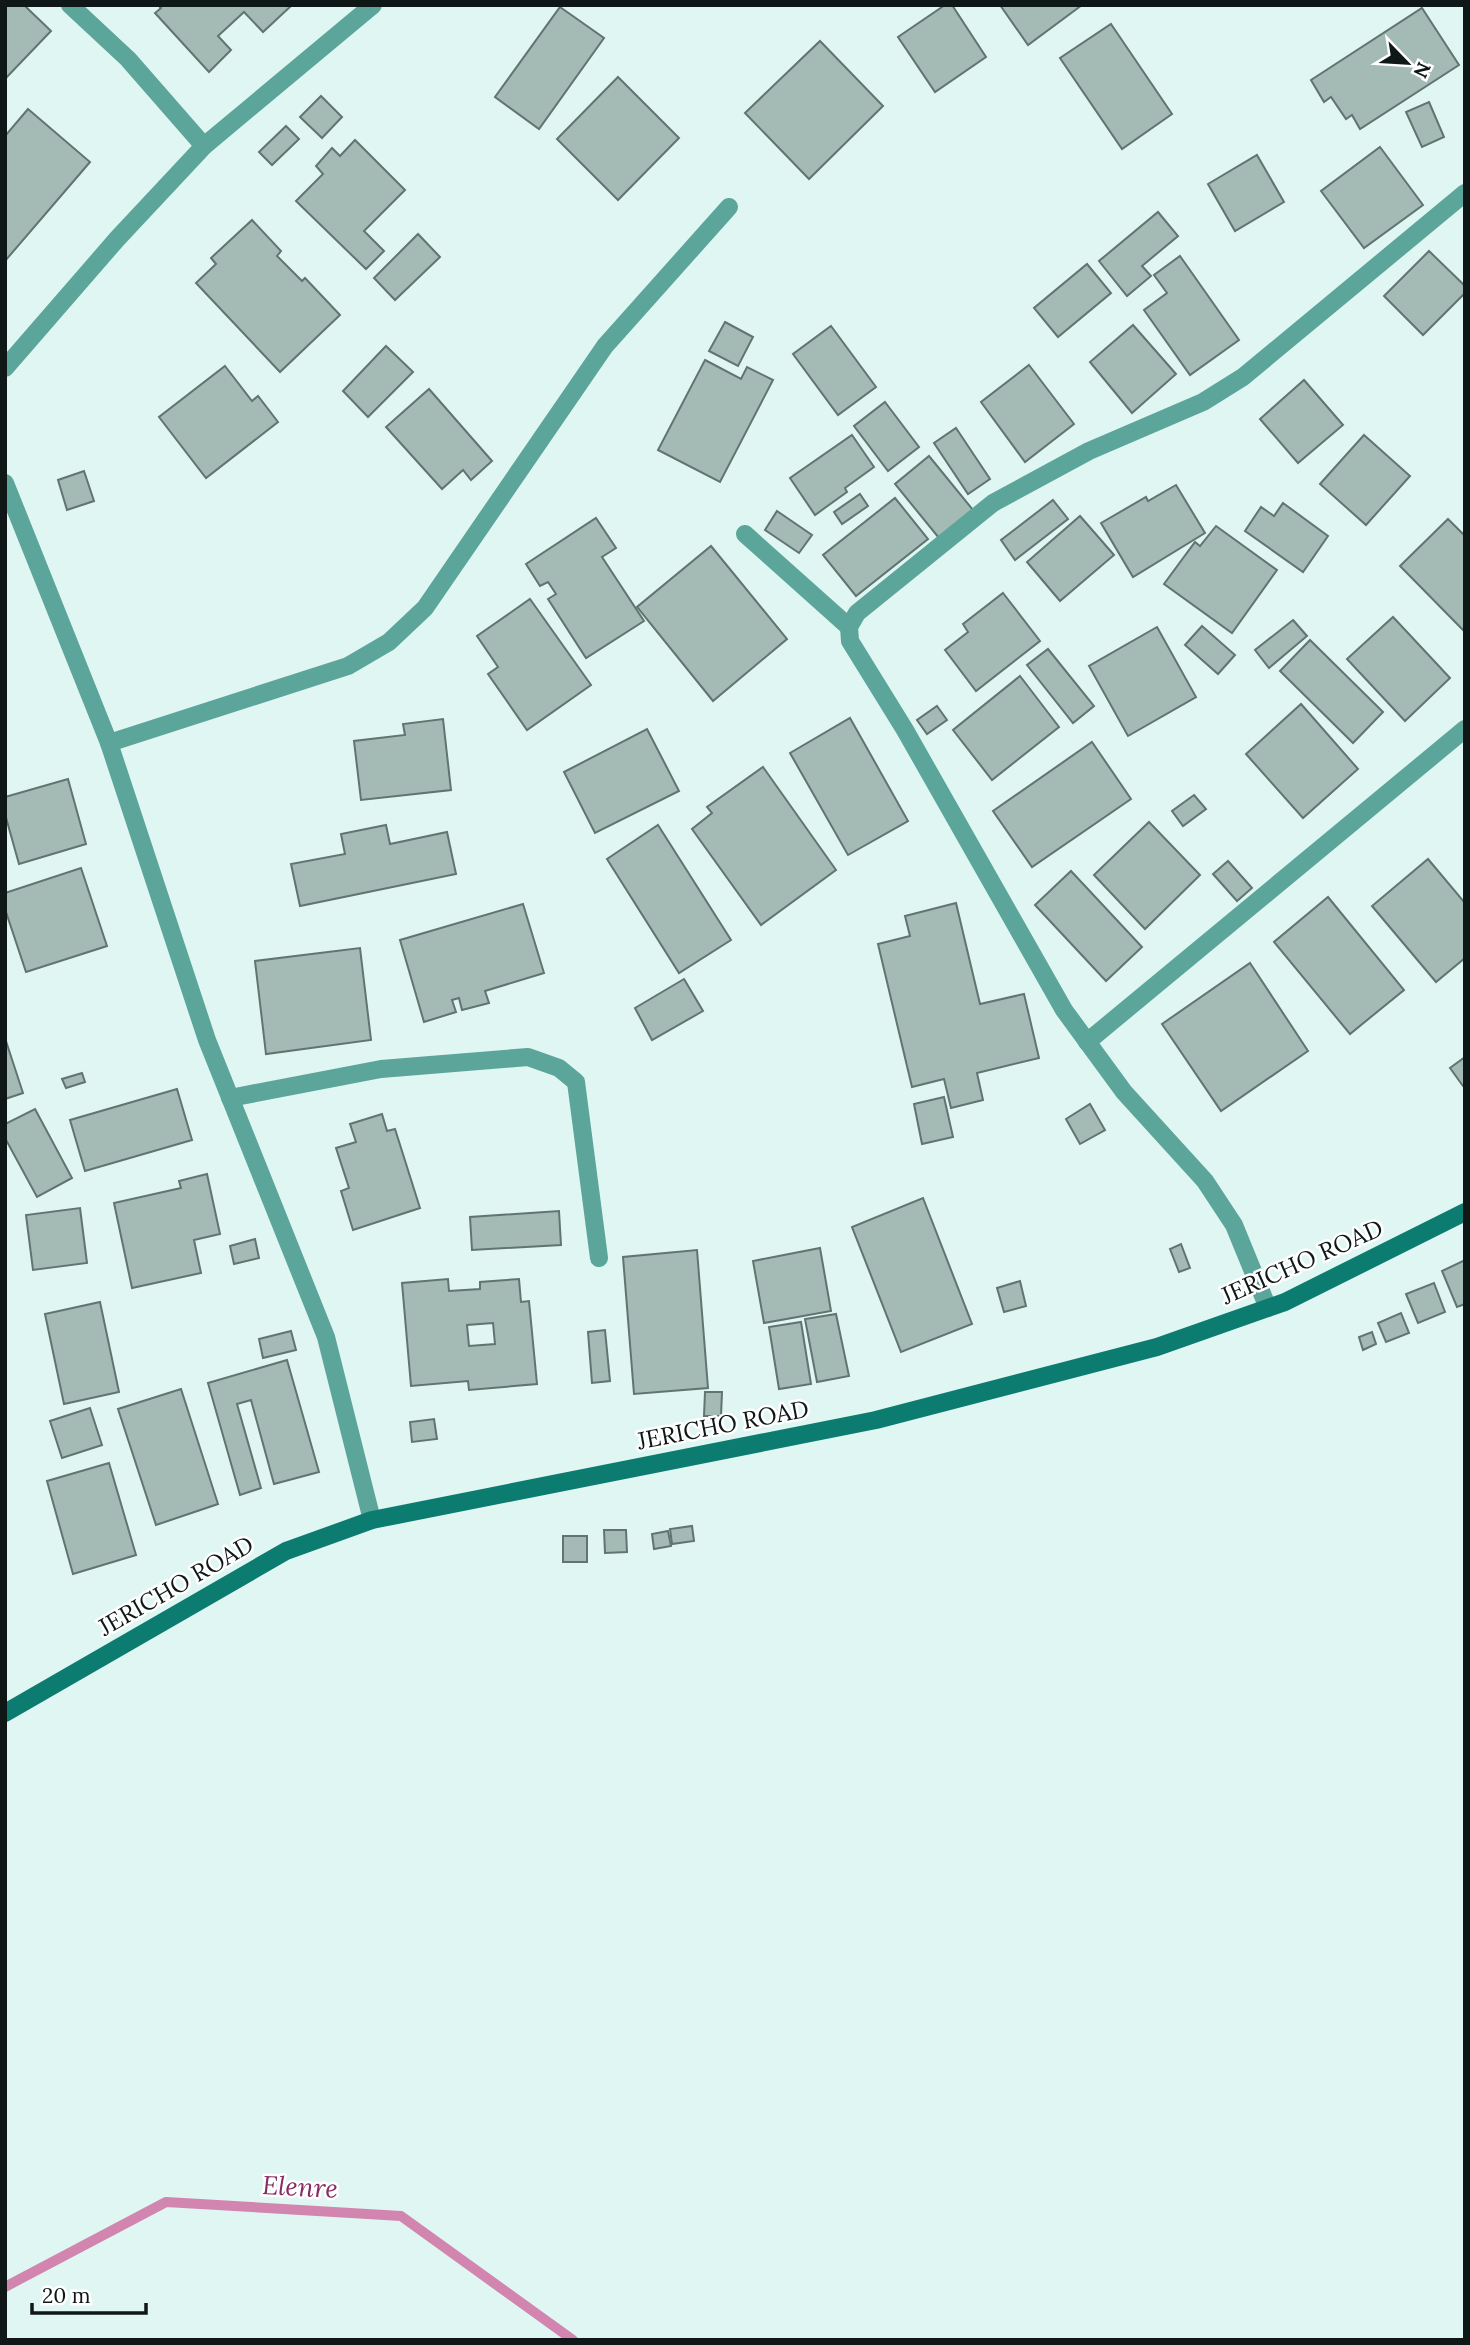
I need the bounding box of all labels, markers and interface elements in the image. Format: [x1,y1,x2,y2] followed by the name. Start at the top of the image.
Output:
[1372,28,1442,98] north arrow
[1408,58,1436,82] text: N
[1215,1212,1388,1312] street label: JERICHO ROAD
[633,1393,811,1457] street label: JERICHO ROAD
[92,1529,259,1643] street label: JERICHO ROAD
[261,2168,339,2205] water label: Elenre
[32,2272,145,2316] scale bar
[42,2282,91,2309] text: 20 m

